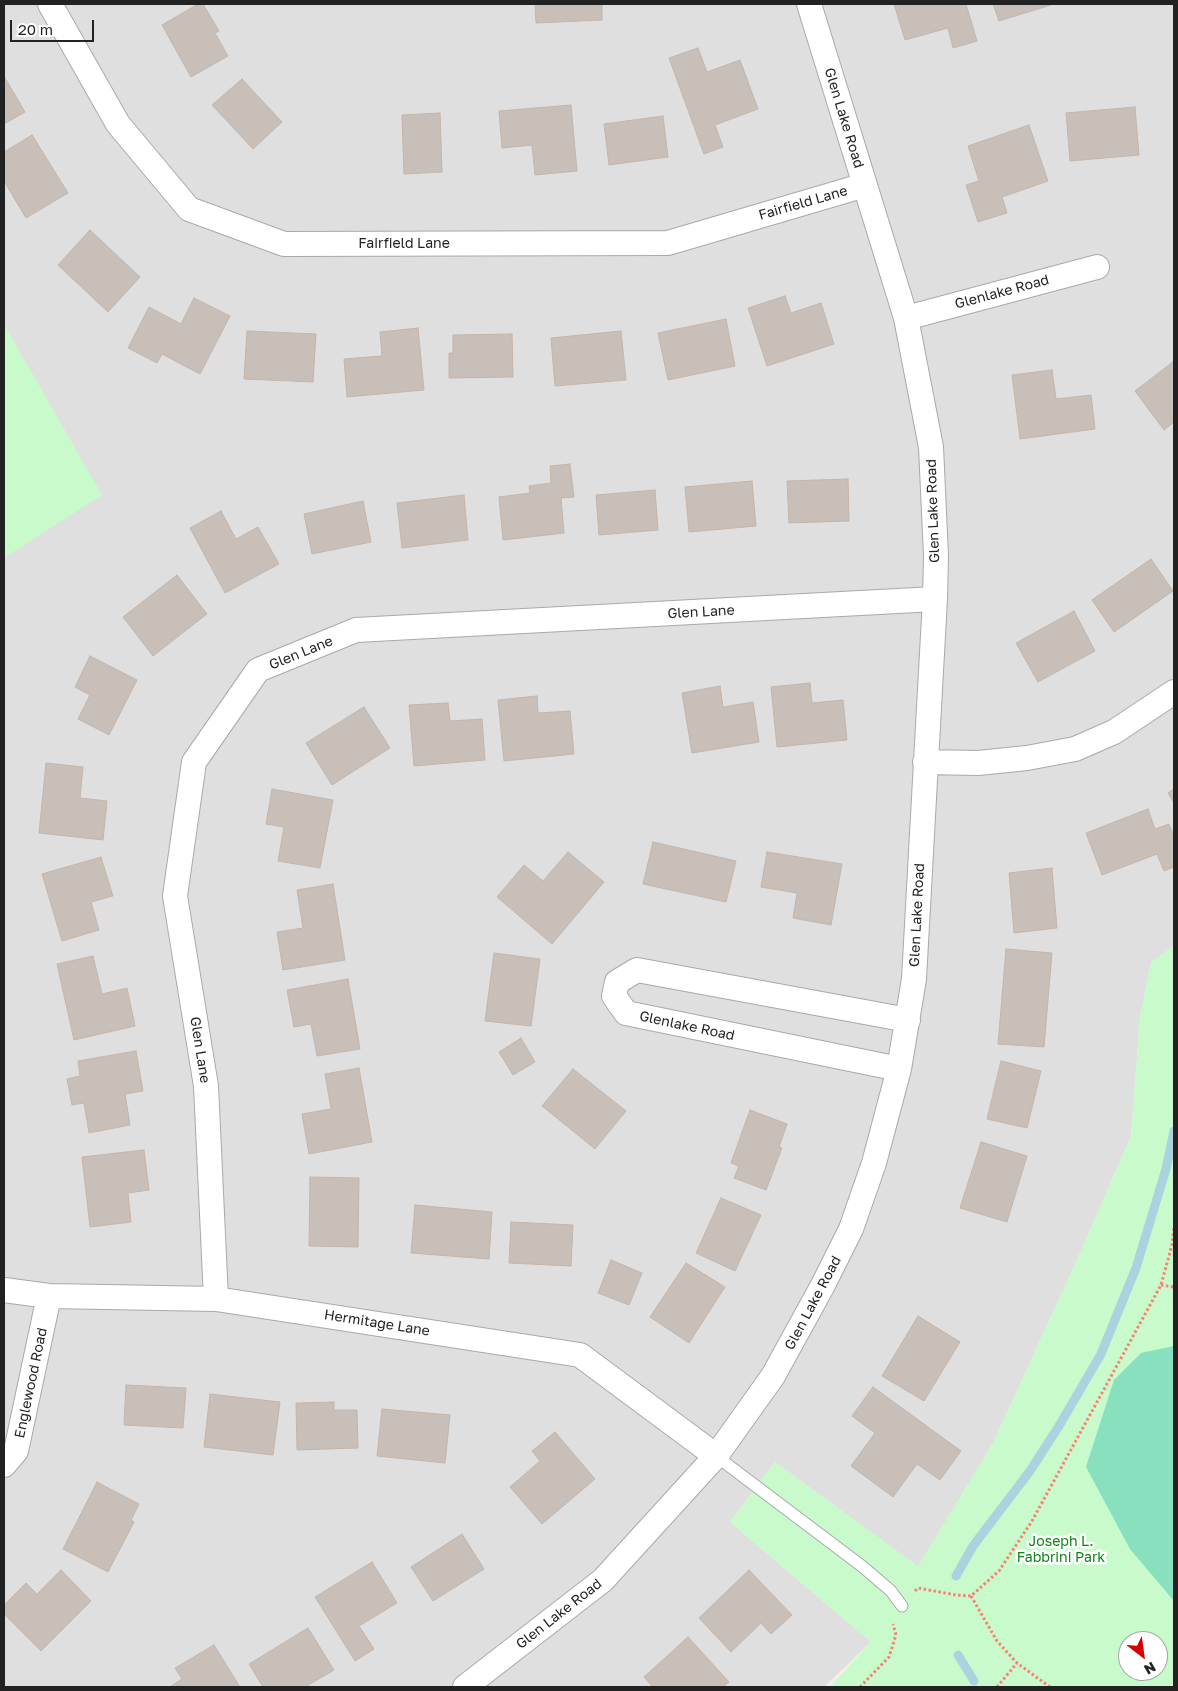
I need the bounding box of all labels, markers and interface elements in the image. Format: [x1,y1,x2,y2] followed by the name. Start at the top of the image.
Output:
[12,10,96,42] scale bar
[18,20,53,38] text: 20 m
[821,66,867,170] street label: Glen Lake Road
[757,182,849,224] street label: Fairfield Lane
[358,236,450,252] street label: Fairfield Lane
[953,271,1051,313] street label: Glenlake Road
[923,459,943,563] street label: Glen Lake Road
[667,602,735,622] street label: Glen Lane
[267,633,335,673] street label: Glen Lane
[906,863,928,967] street label: Glen Lake Road
[638,1008,736,1044] street label: Glenlake Road
[186,1015,214,1085] street label: Glen Lane
[781,1253,845,1353] street label: Glen Lake Road
[323,1306,431,1340] street label: Hermitage Lane
[11,1326,51,1440] street label: Englewood Road
[1017,1534,1105,1566] park label: Joseph L. Fabbrini Park
[513,1575,605,1653] street label: Glen Lake Road
[1118,1631,1168,1681] north arrow
[1141,1659,1159,1679] text: N

